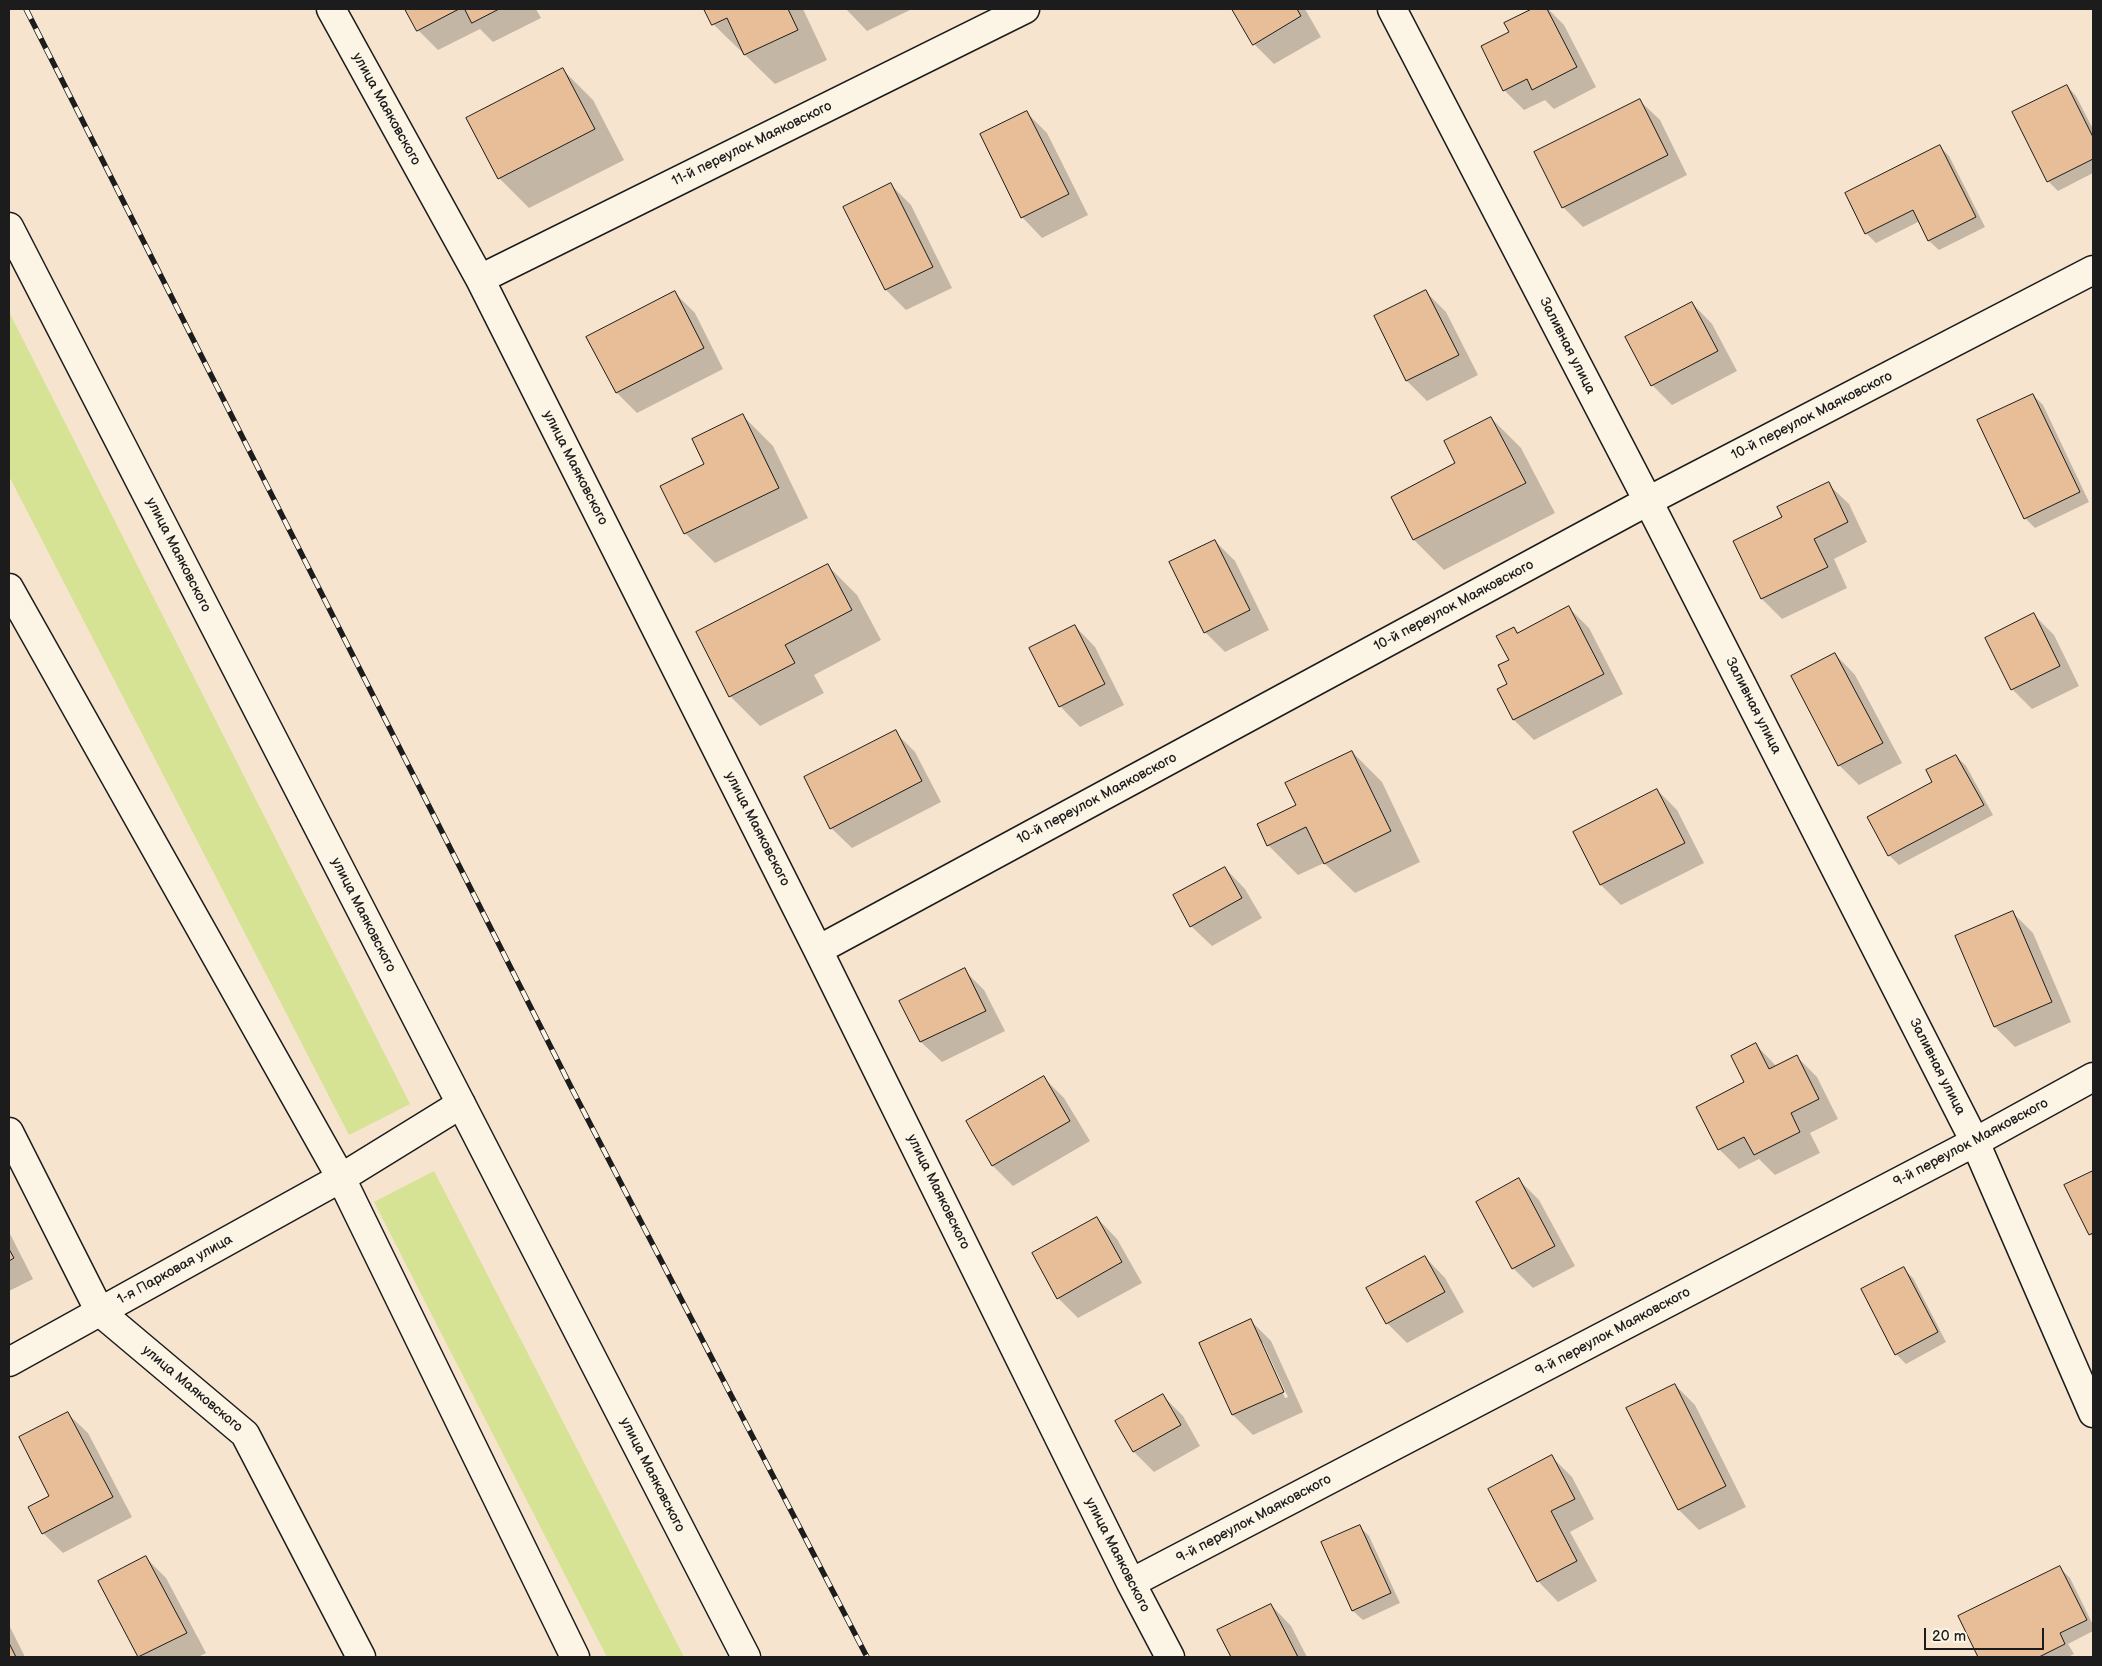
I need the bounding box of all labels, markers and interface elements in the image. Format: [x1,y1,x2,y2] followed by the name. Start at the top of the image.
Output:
[348,50,424,168] street label: улица Маяковского
[669,98,835,190] street label: 11-й переулок Маяковского
[1535,295,1599,397] street label: Заливная улица
[1729,368,1895,464] street label: 10-й переулок Маяковского
[539,408,611,528] street label: улица Маяковского
[142,495,214,615] street label: улица Маяковского
[1371,557,1537,655] street label: 10-й переулок Маяковского
[1721,655,1785,757] street label: Заливная улица
[1014,750,1180,848] street label: 10-й переулок Маяковского
[721,769,793,889] street label: улица Маяковского
[327,855,399,975] street label: улица Маяковского
[1905,1016,1969,1118] street label: Заливная улица
[1891,1095,2051,1191] street label: 9-й переулок Маяковского
[903,1132,973,1252] street label: улица Маяковского
[114,1231,236,1309] street label: 1-я Парковая улица
[1533,1284,1693,1380] street label: 9-й переулок Маяковского
[138,1342,246,1436] street label: улица Маяковского
[616,1415,688,1535] street label: улица Маяковского
[1174,1471,1334,1567] street label: 9-й переулок Маяковского
[1081,1495,1153,1615] street label: улица Маяковского
[1927,1618,2047,1650] scale bar
[1932,1627,1966,1646] text: 20 m

